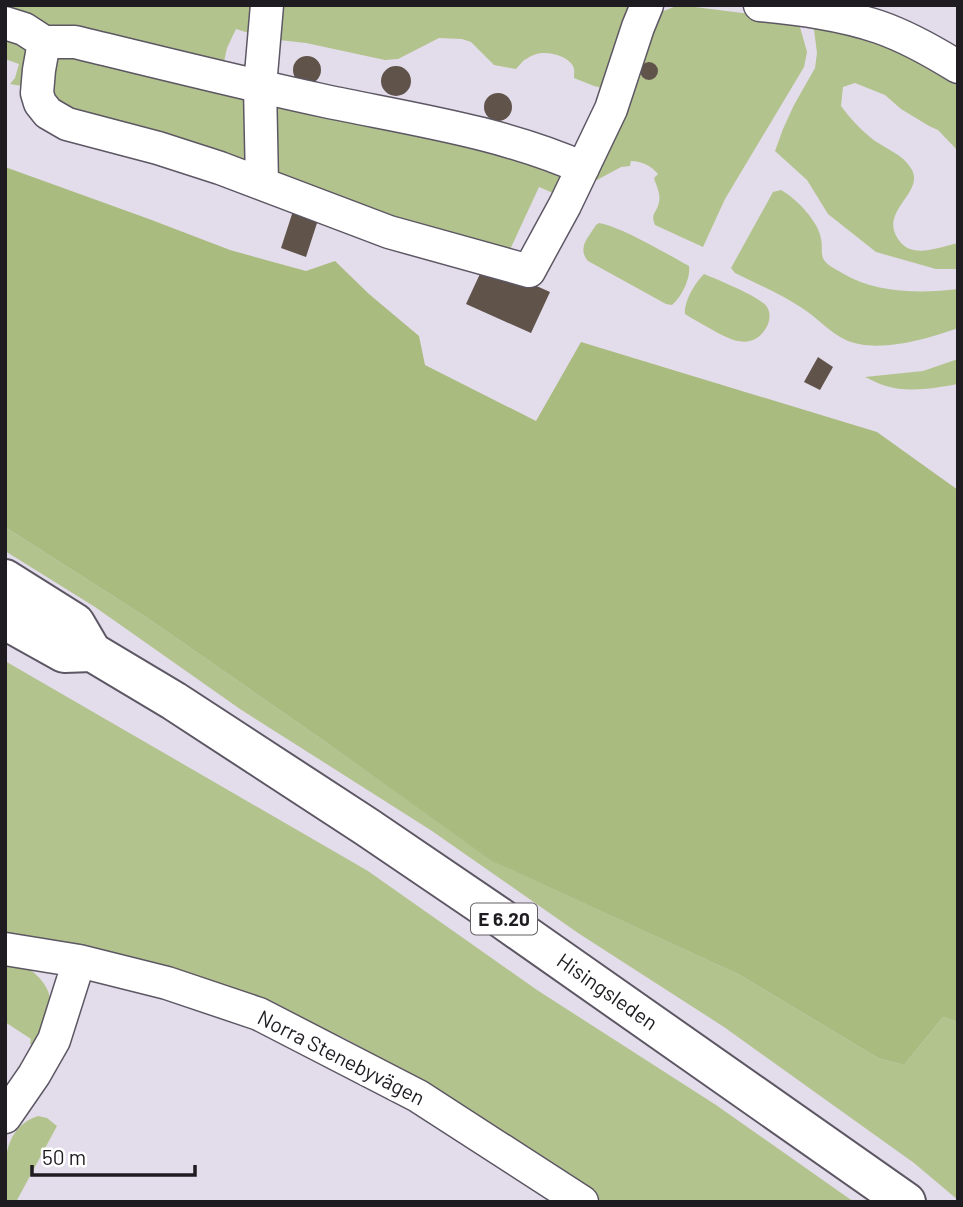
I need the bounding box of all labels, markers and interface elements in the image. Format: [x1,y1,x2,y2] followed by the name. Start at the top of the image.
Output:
[471,903,537,934] road number: E 6.20
[553,947,663,1035] street label: Hisingsleden
[254,1004,429,1110] street label: Norra Stenebyvägen
[32,1134,194,1178] scale bar
[42,1144,86,1169] text: 50 m

